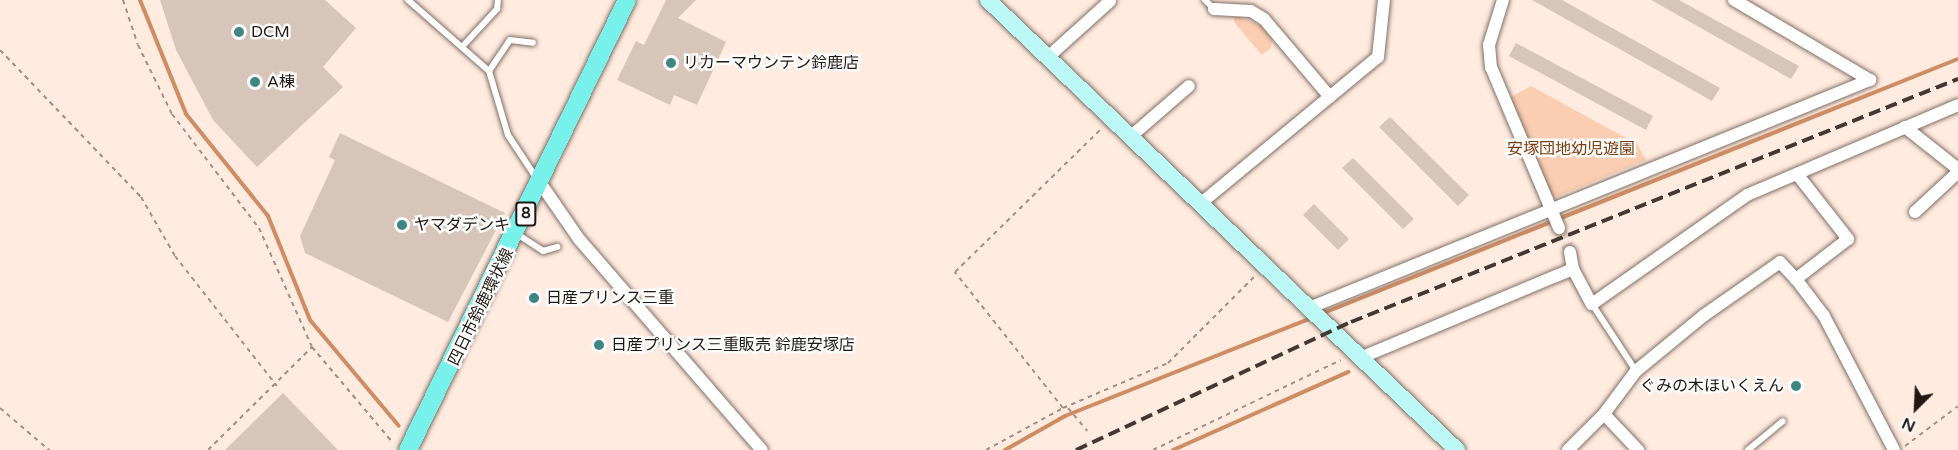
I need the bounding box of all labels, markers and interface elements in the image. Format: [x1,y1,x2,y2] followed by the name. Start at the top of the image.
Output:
[251,22,290,42] place label: DCM
[232,25,246,39] marker: DCM
[683,53,859,73] place label: リカーマウンテン鈴鹿店
[664,56,678,70] marker: リカーマウンテン鈴鹿店
[267,72,295,92] place label: A棟
[248,75,262,89] marker: A棟
[1507,139,1635,159] park label: 安塚団地幼児遊園
[514,202,538,226] road number: 8
[414,215,510,235] place label: ヤマダデンキ
[395,218,409,232] marker: ヤマダデンキ
[444,245,518,369] street label: 四日市鈴鹿環状線
[546,288,674,308] place label: 日産プリンス三重
[527,291,541,305] marker: 日産プリンス三重
[611,335,855,355] place label: 日産プリンス三重販売 鈴鹿安塚店
[592,338,606,352] marker: 日産プリンス三重販売 鈴鹿安塚店
[1640,376,1784,396] place label: ぐみの木ほいくえん
[1886,378,1946,438] north arrow
[1789,379,1803,393] marker: ぐみの木ほいくえん
[1899,413,1919,436] text: N

